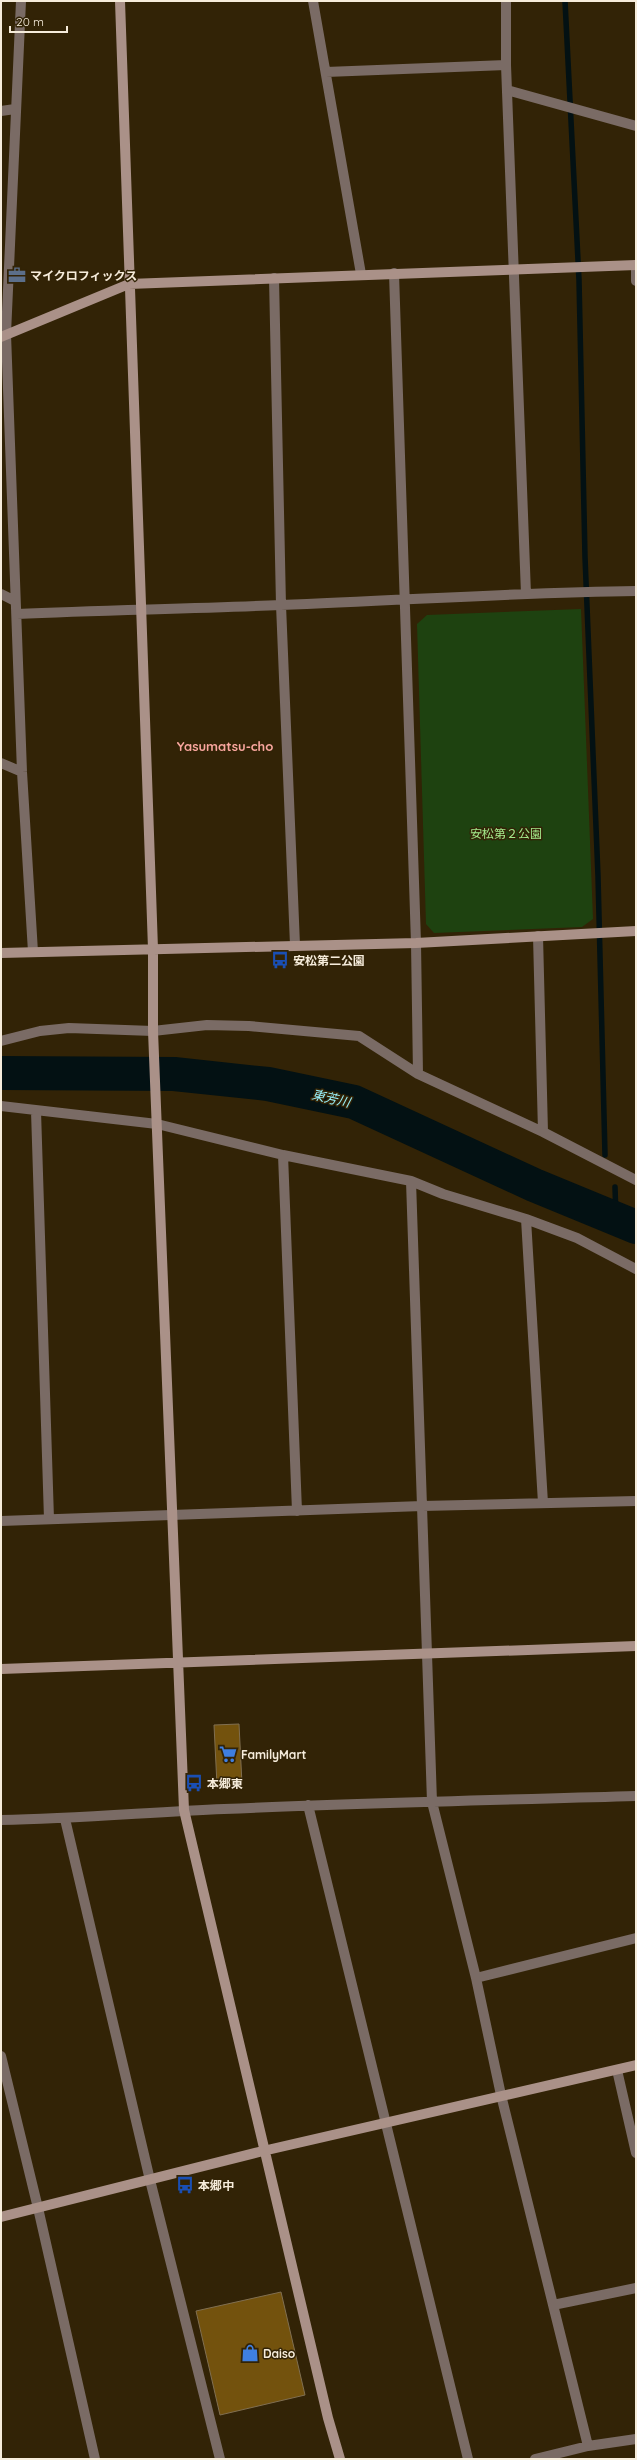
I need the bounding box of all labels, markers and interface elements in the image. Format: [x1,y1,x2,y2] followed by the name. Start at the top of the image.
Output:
[10,8,67,34] scale bar
[16,14,44,29] text: 20 m
[7,265,27,285] office icon: マイクロフィックス
[30,268,137,283] place label: マイクロフィックス
[177,738,273,754] district label: Yasumatsu-cho
[470,826,542,841] park label: 安松第２公園
[270,950,290,970] bus stop icon: 安松第二公園
[293,953,365,968] place label: 安松第二公園
[310,1086,354,1111] water label: 東芳川
[218,1744,238,1764] supermarket icon: FamilyMart
[241,1747,307,1762] place label: FamilyMart
[184,1773,204,1793] bus stop icon: 本郷東
[207,1776,243,1791] place label: 本郷東
[175,2175,195,2195] bus stop icon: 本郷中
[198,2178,234,2193] place label: 本郷中
[240,2343,260,2363] shop icon: Daiso
[263,2346,296,2361] place label: Daiso

